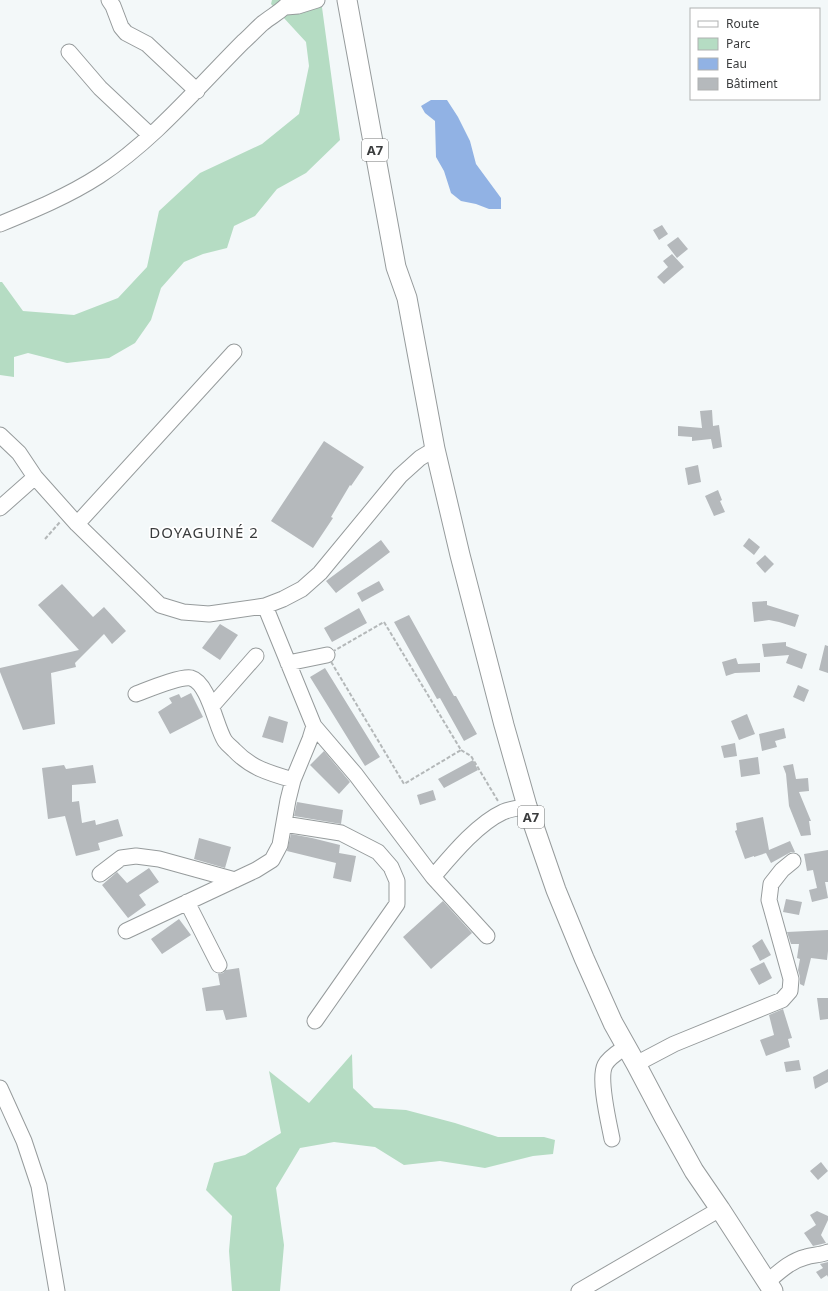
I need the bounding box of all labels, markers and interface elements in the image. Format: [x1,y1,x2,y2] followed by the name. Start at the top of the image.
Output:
[690,8,820,100] legend
[726,15,759,32] text: Route
[726,35,751,52] text: Parc
[726,55,747,72] text: Eau
[726,75,778,92] text: Bâtiment
[362,139,388,161] road number: A7
[149,522,259,542] district label: DOYAGUINÉ 2
[518,806,544,828] road number: A7

